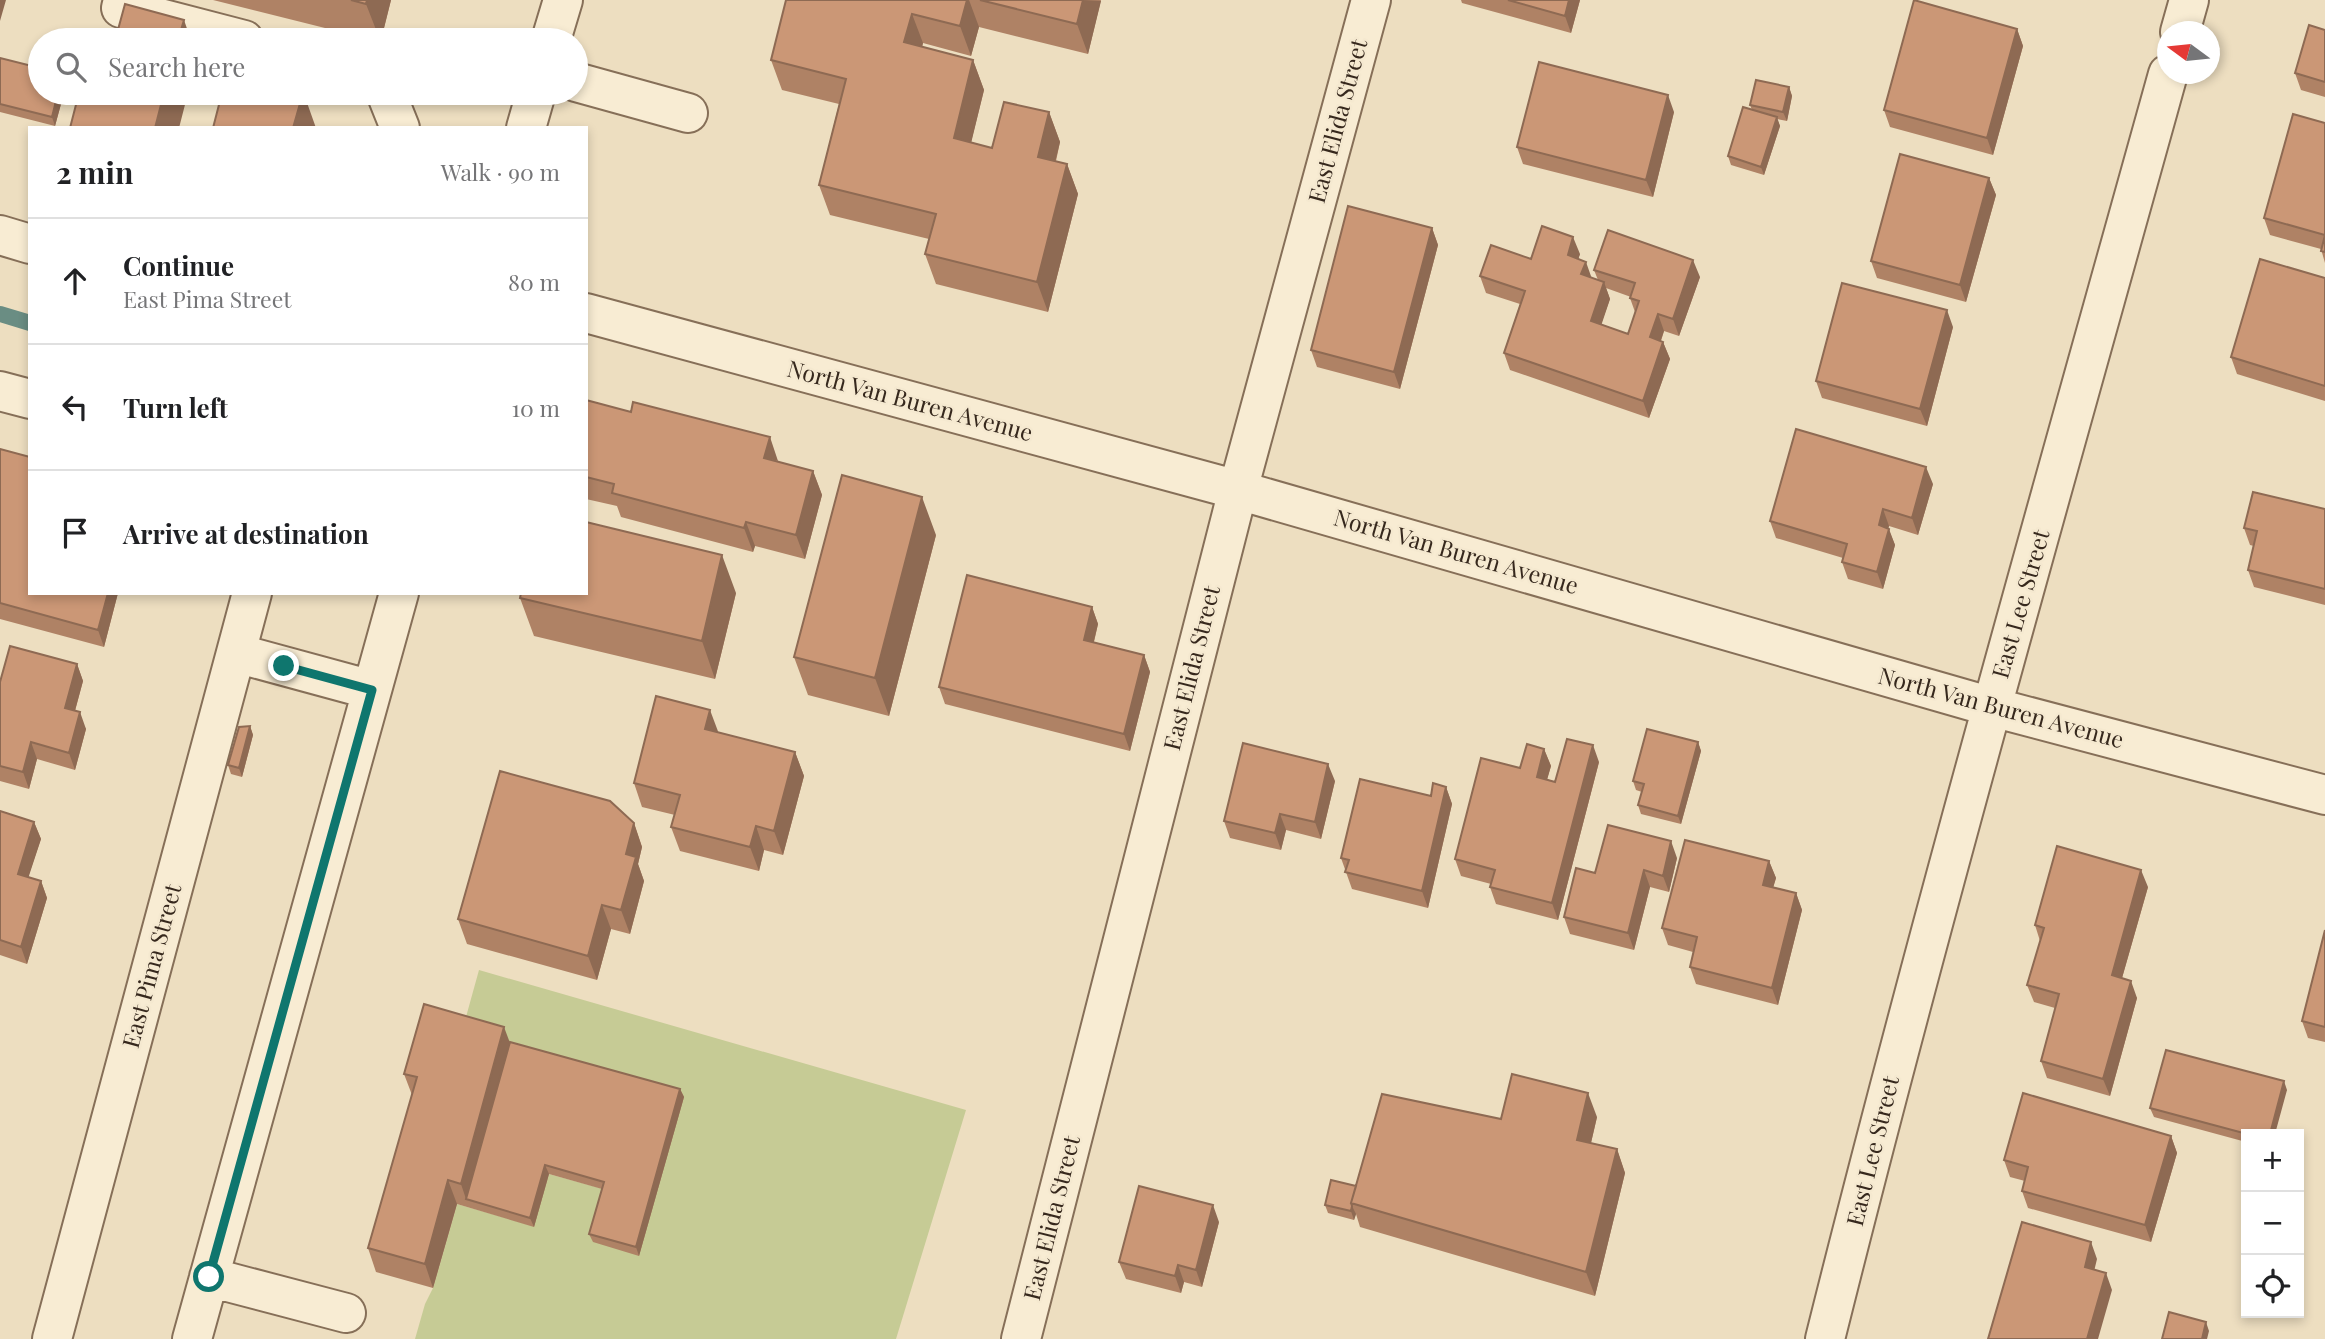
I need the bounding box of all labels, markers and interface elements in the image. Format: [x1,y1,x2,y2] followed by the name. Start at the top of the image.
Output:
[2157,21,2220,84] north arrow
[28,28,588,105] search box
[1300,34,1374,206] street label: East Elida Street
[52,48,90,86] icon: search
[108,49,245,84] text: Search here
[56,152,133,192] text: 2 min
[441,156,560,187] text: Walk · 90 m
[123,248,234,283] text: Continue
[56,262,94,300] icon: ahead
[508,266,560,297] text: 80 m
[123,283,292,314] text: East Pima Street
[784,352,1037,447] street label: North Van Buren Avenue
[56,388,94,426] icon: left
[123,390,228,425] text: Turn left
[512,392,560,423] text: 10 m
[1331,501,1582,600] street label: North Van Buren Avenue
[56,514,94,552] icon: arrive
[123,516,369,551] text: Arrive at destination
[1984,525,2056,682] street label: East Lee Street
[1155,581,1226,753] street label: East Elida Street
[268,650,299,681] route end
[1875,659,2128,754] street label: North Van Buren Avenue
[114,879,188,1051] street label: East Pima Street
[1838,1072,1905,1229] street label: East Lee Street
[2241,1129,2304,1318] map controls
[2241,1129,2304,1192] button: +
[1015,1131,1086,1303] street label: East Elida Street
[2241,1192,2304,1255] button: −
[2241,1255,2304,1318] button: locate
[193,1261,224,1292] route start

